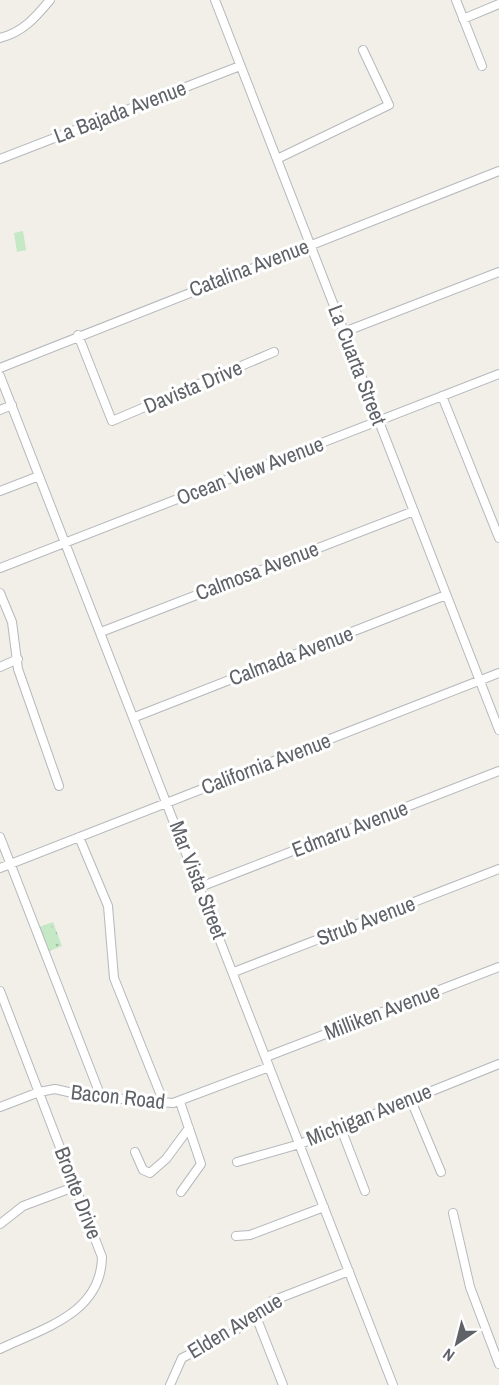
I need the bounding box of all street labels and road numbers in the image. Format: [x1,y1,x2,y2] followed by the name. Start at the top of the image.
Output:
[49,73,190,150] street label: La Bajada Avenue
[185,231,313,304] street label: Catalina Avenue
[321,301,394,429] street label: La Cuarta Street
[139,353,246,420] street label: Davista Drive
[172,429,328,512] street label: Ocean View Avenue
[191,534,323,607] street label: Calmosa Avenue
[225,619,357,693] street label: Calmada Avenue
[197,726,335,802] street label: California Avenue
[288,793,412,864] street label: Edmaru Avenue
[163,817,234,943] street label: Mar Vista Street
[312,889,419,953] street label: Strub Avenue
[320,976,444,1047] street label: Milliken Avenue
[302,1076,436,1153] street label: Michigan Avenue
[69,1077,167,1116] street label: Bacon Road
[48,1142,109,1243] street label: Bronte Drive
[182,1286,288,1365] street label: Elden Avenue

